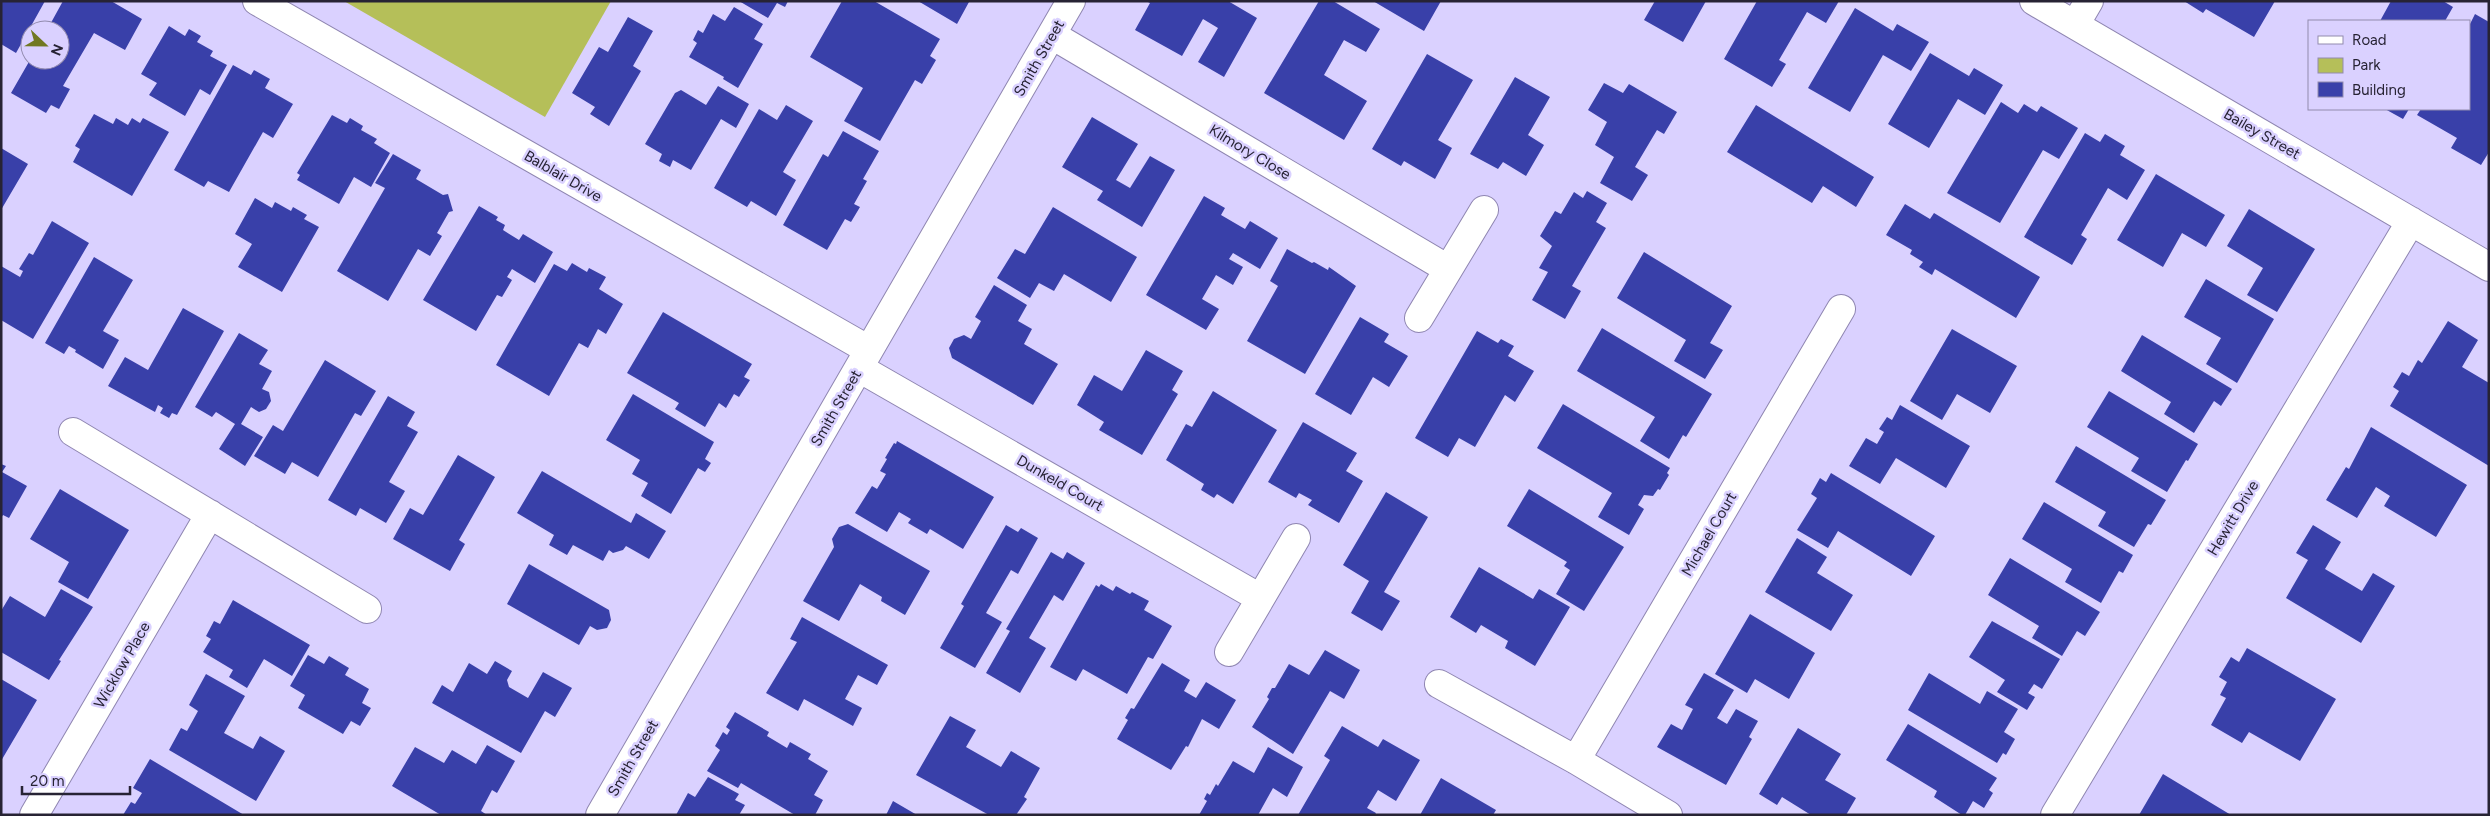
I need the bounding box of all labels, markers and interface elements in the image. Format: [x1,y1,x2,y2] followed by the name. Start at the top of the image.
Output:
[1010,16,1068,99] street label: Smith Street
[20,20,70,70] north arrow
[2308,20,2470,110] legend
[2352,31,2387,49] text: Road
[47,41,66,58] text: N
[2352,56,2381,74] text: Park
[2352,81,2406,99] text: Building
[2221,105,2304,163] street label: Bailey Street
[1206,121,1294,183] street label: Kilmory Close
[521,147,605,205] street label: Balblair Drive
[807,366,865,449] street label: Smith Street
[1014,451,1107,515] street label: Dunkeld Court
[2204,477,2262,559] street label: Hewitt Drive
[1678,488,1740,579] street label: Michael Court
[90,619,154,711] street label: Wicklow Place
[604,716,662,799] street label: Smith Street
[22,764,130,796] scale bar
[30,772,64,790] text: 20 m

